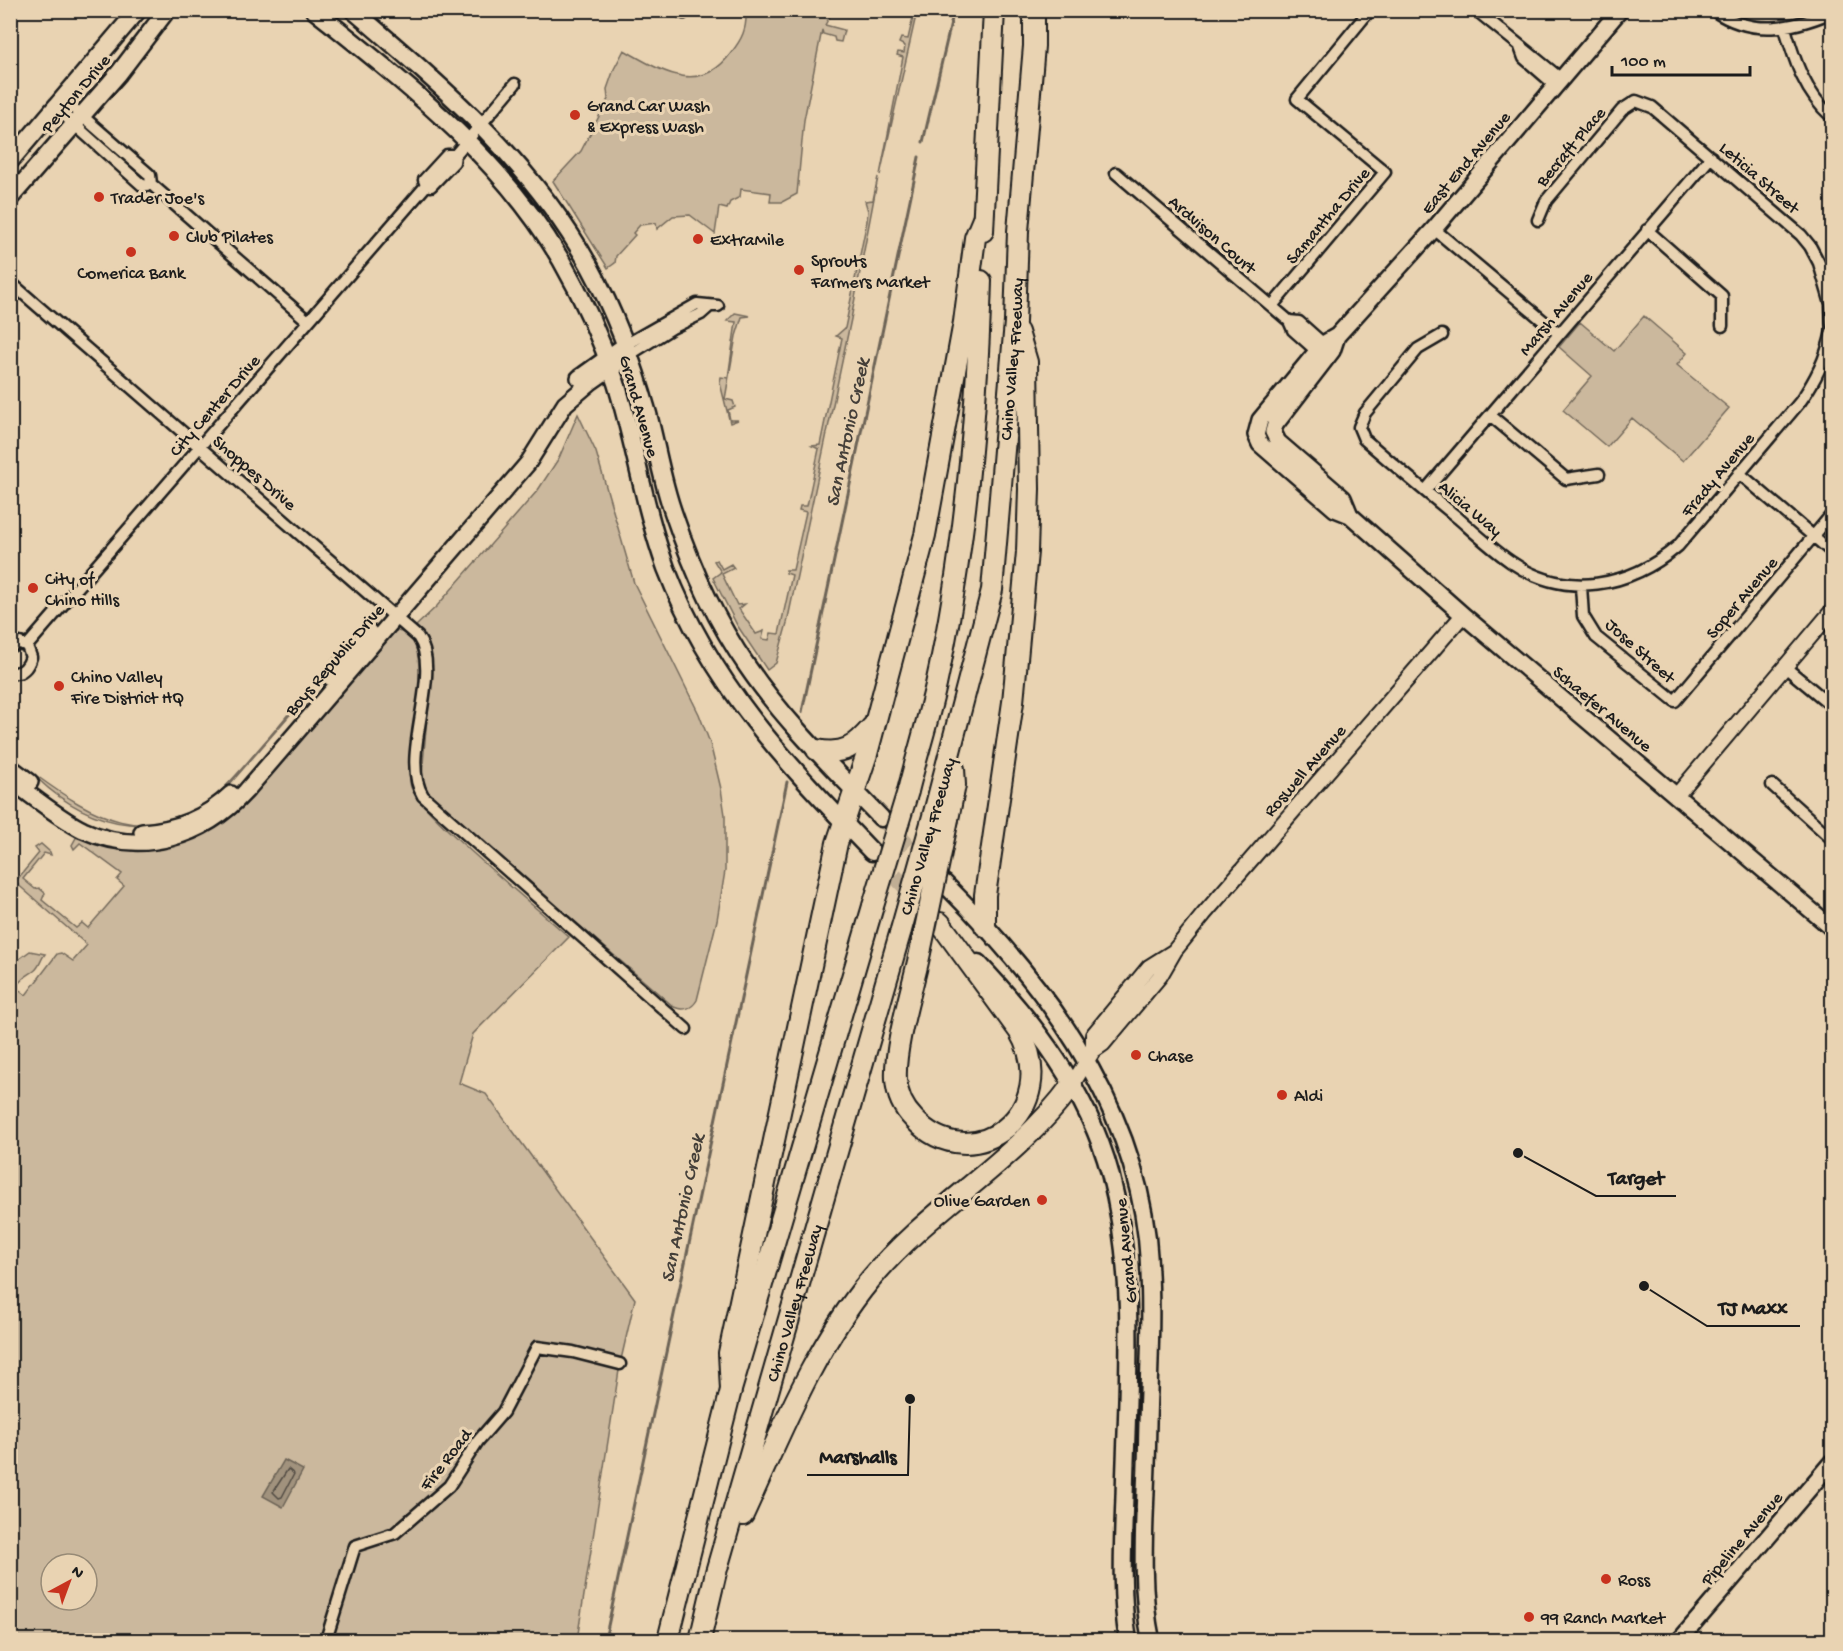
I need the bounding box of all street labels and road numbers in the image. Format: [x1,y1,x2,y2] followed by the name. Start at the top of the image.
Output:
[37,50,117,139] street label: Peyton Drive
[1532,103,1612,192] street label: Becraft Place
[1418,107,1517,219] street label: East End Avenue
[1714,138,1804,221] street label: Leticia Street
[1282,163,1376,269] street label: Samantha Drive
[1163,192,1261,281] street label: Ardvison Court
[1516,268,1599,361] street label: Marsh Avenue
[997,277,1029,441] street label: Chino Valley Freeway
[166,351,266,462] street label: City Center Drive
[613,353,662,461] street label: Grand Avenue
[1677,429,1761,523] street label: Frady Avenue
[207,432,300,517] street label: Shoppes Drive
[1433,477,1506,543] street label: Alicia Way
[1703,553,1784,644] street label: Soper Avenue
[281,600,391,722] street label: Boys Republic Drive
[1600,615,1680,690] street label: Jose Street
[1548,662,1656,758] street label: Schaefer Avenue
[1260,721,1352,822] street label: Roswell Avenue
[897,755,962,918] street label: Chino Valley Freeway
[1111,1197,1143,1304] street label: Grand Avenue
[763,1222,829,1385] street label: Chino Valley Freeway
[416,1424,478,1496] street label: Fire Road
[1697,1488,1789,1592] street label: Pipeline Avenue

